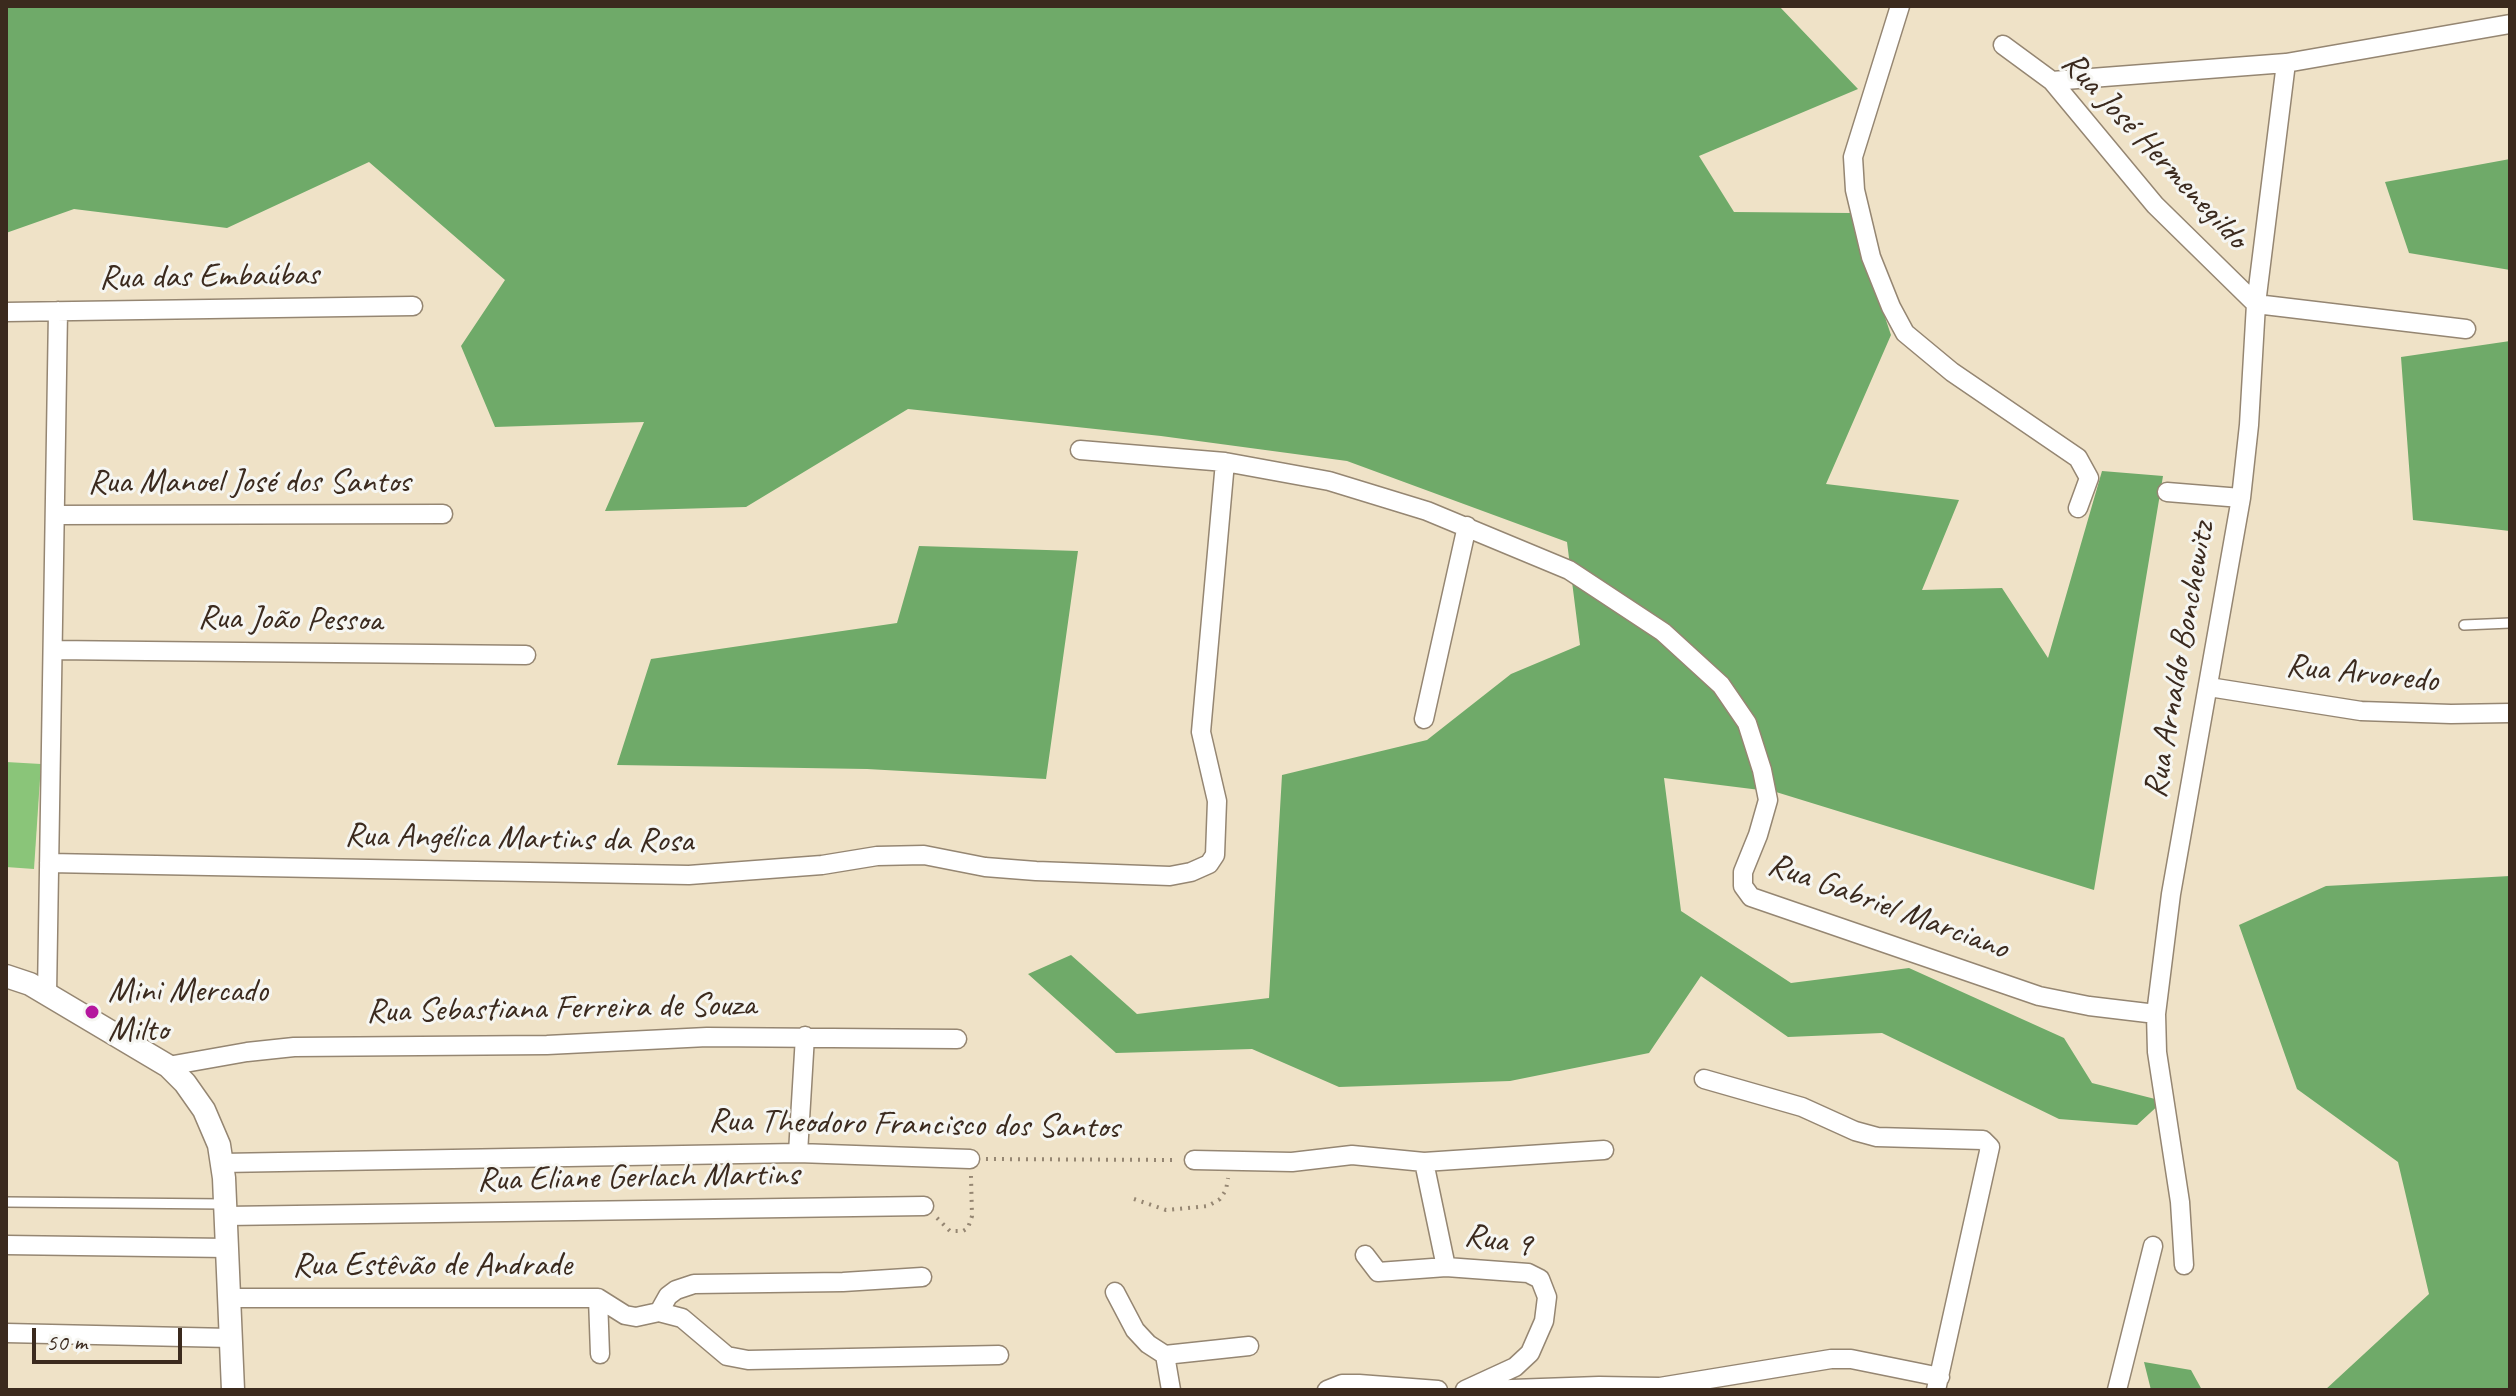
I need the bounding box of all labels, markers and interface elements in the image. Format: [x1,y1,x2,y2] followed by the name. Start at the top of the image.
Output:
[2052,44,2256,258] street label: Rua José Hermenegildo
[99,255,319,299] street label: Rua das Embaúbas
[88,463,410,503] street label: Rua Manoel José dos Santos
[2136,519,2224,801] street label: Rua Arnaldo Bonchewitz
[198,598,382,642] street label: Rua João Pessoa
[2284,646,2440,702] street label: Rua Arvoredo
[344,816,694,862] street label: Rua Angélica Martins da Rosa
[1762,845,2014,969] street label: Rua Gabriel Marciano
[108,972,268,1052] place label: Mini Mercado Milto
[366,985,756,1033] street label: Rua Sebastiana Ferreira de Souza
[83,1003,101,1021] marker: Mini Mercado Milto
[708,1101,1120,1149] street label: Rua Theodoro Francisco dos Santos
[477,1155,799,1201] street label: Rua Eliane Gerlach Martins
[1461,1215,1535,1267] street label: Rua 9
[292,1246,572,1286] street label: Rua Estêvão de Andrade
[36,1312,186,1362] scale bar
[46,1327,87,1357] text: 50 m

